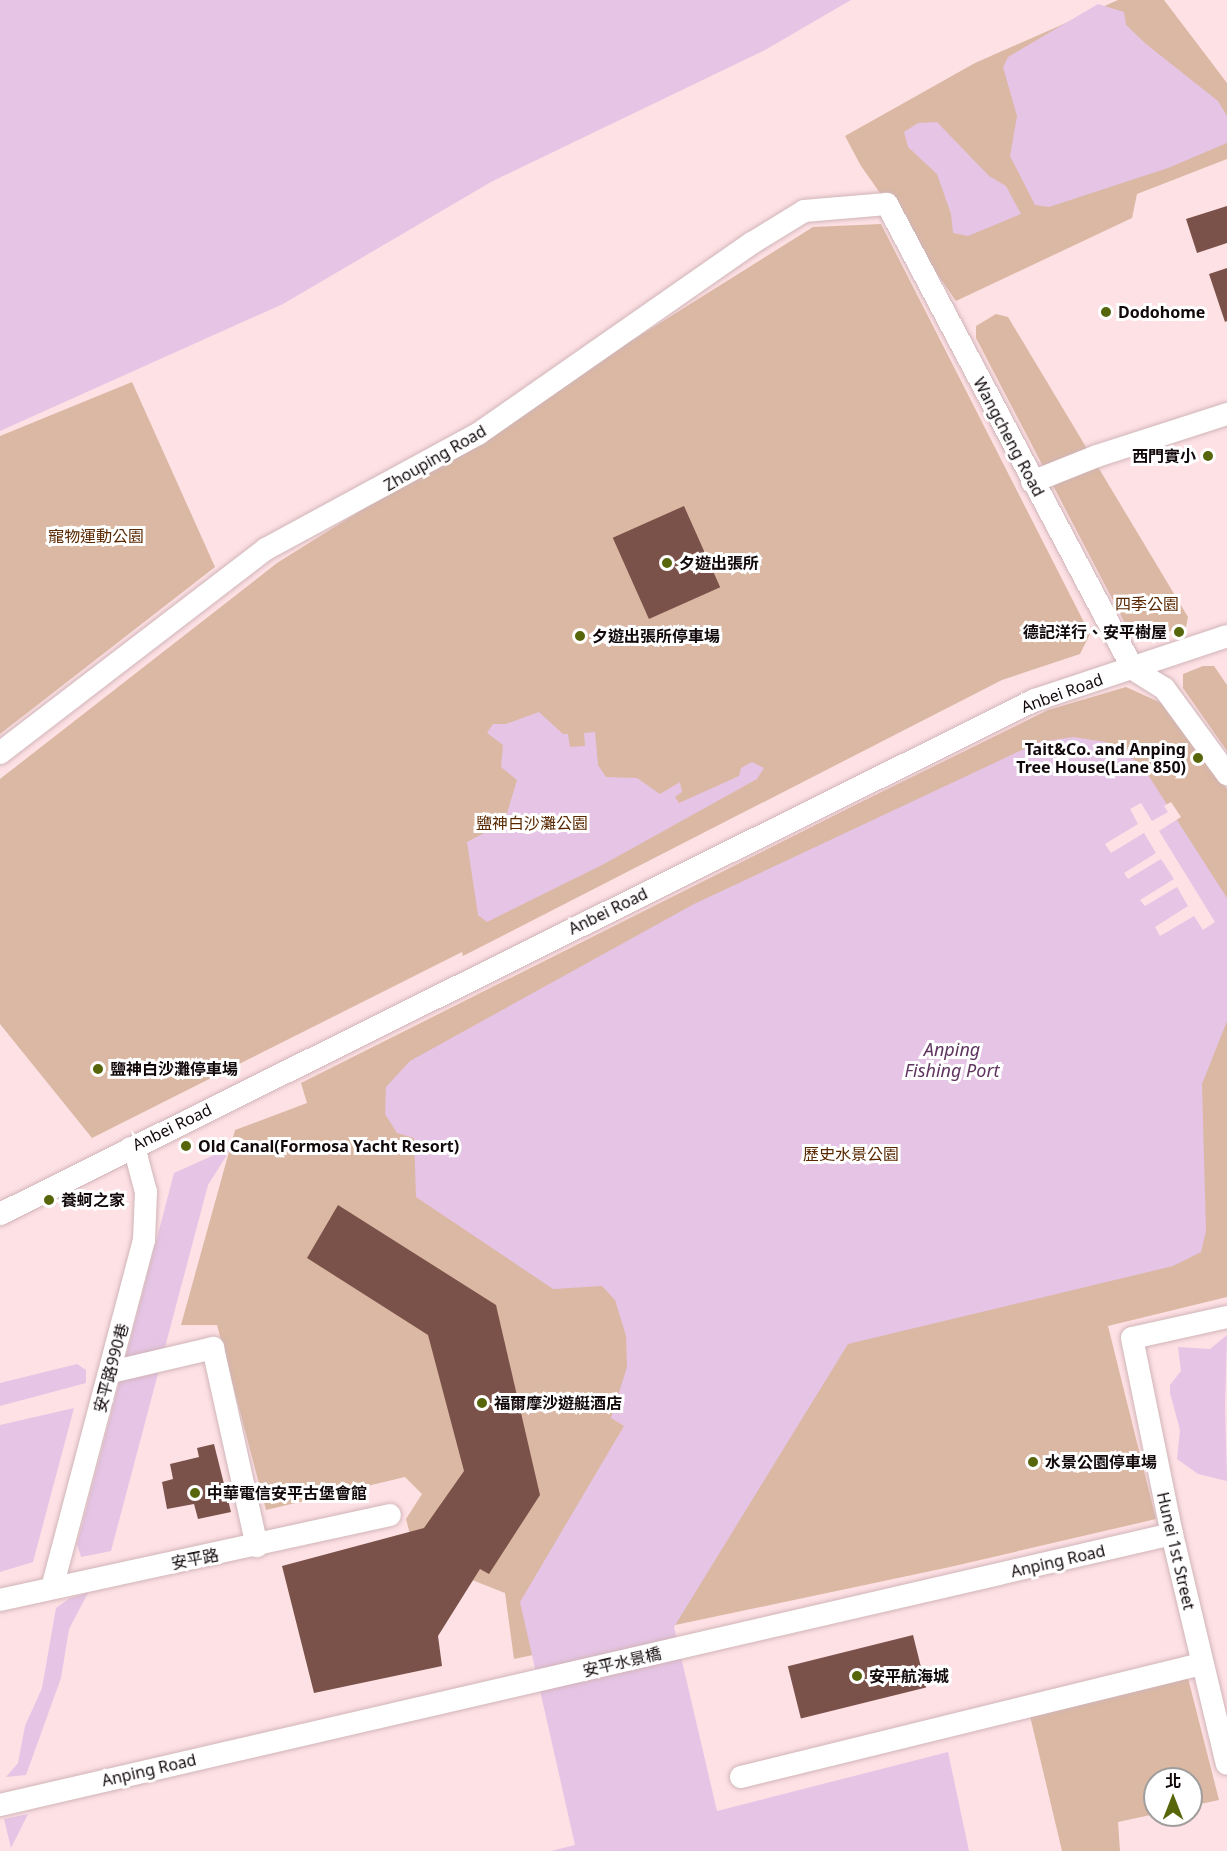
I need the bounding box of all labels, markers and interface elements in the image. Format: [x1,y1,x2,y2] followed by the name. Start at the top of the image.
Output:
[1118,302,1205,322] place label: Dodohome
[1099,305,1113,319] marker: Dodohome
[969,374,1049,500] street label: Wangcheng Road
[380,421,490,495] street label: Zhouping Road
[1132,446,1196,466] place label: 西門實小
[1201,449,1215,463] marker: 西門實小
[48,526,144,546] park label: 寵物運動公園
[679,553,759,573] place label: 夕遊出張所
[660,556,674,570] marker: 夕遊出張所
[1115,594,1179,614] park label: 四季公園
[1023,622,1167,642] place label: 德記洋行、安平樹屋
[1172,625,1186,639] marker: 德記洋行、安平樹屋
[592,626,720,646] place label: 夕遊出張所停車場
[573,629,587,643] marker: 夕遊出張所停車場
[1018,669,1106,717] street label: Anbei Road
[1016,739,1186,777] place label: Tait&Co. and Anping Tree House(Lane 850)
[1191,751,1205,765] marker: Tait&Co. and Anping Tree House(Lane 850)
[476,813,588,833] park label: 鹽神白沙灘公園
[565,884,651,938] street label: Anbei Road
[904,1039,1000,1082] water label: Anping Fishing Port
[110,1059,238,1079] place label: 鹽神白沙灘停車場
[91,1062,105,1076] marker: 鹽神白沙灘停車場
[129,1100,215,1154] street label: Anbei Road
[198,1136,459,1156] place label: Old Canal(Formosa Yacht Resort)
[179,1139,193,1153] marker: Old Canal(Formosa Yacht Resort)
[803,1144,899,1164] park label: 歷史水景公園
[61,1190,125,1210] place label: 養蚵之家
[42,1193,56,1207] marker: 養蚵之家
[90,1321,132,1415] street label: 安平路990巷
[494,1393,622,1413] place label: 福爾摩沙遊艇酒店
[475,1396,489,1410] marker: 福爾摩沙遊艇酒店
[1045,1452,1157,1472] place label: 水景公園停車場
[1026,1455,1040,1469] marker: 水景公園停車場
[207,1483,367,1503] place label: 中華電信安平古堡會館
[188,1486,202,1500] marker: 中華電信安平古堡會館
[1153,1490,1199,1612] street label: Hunei 1st Street
[1009,1541,1107,1581] street label: Anping Road
[170,1545,220,1573] street label: 安平路
[581,1644,663,1680] street label: 安平水景橋
[869,1666,949,1686] place label: 安平航海城
[850,1669,864,1683] marker: 安平航海城
[100,1750,198,1790] street label: Anping Road
[1143,1767,1203,1827] north arrow
[1165,1770,1181,1792] text: 北

